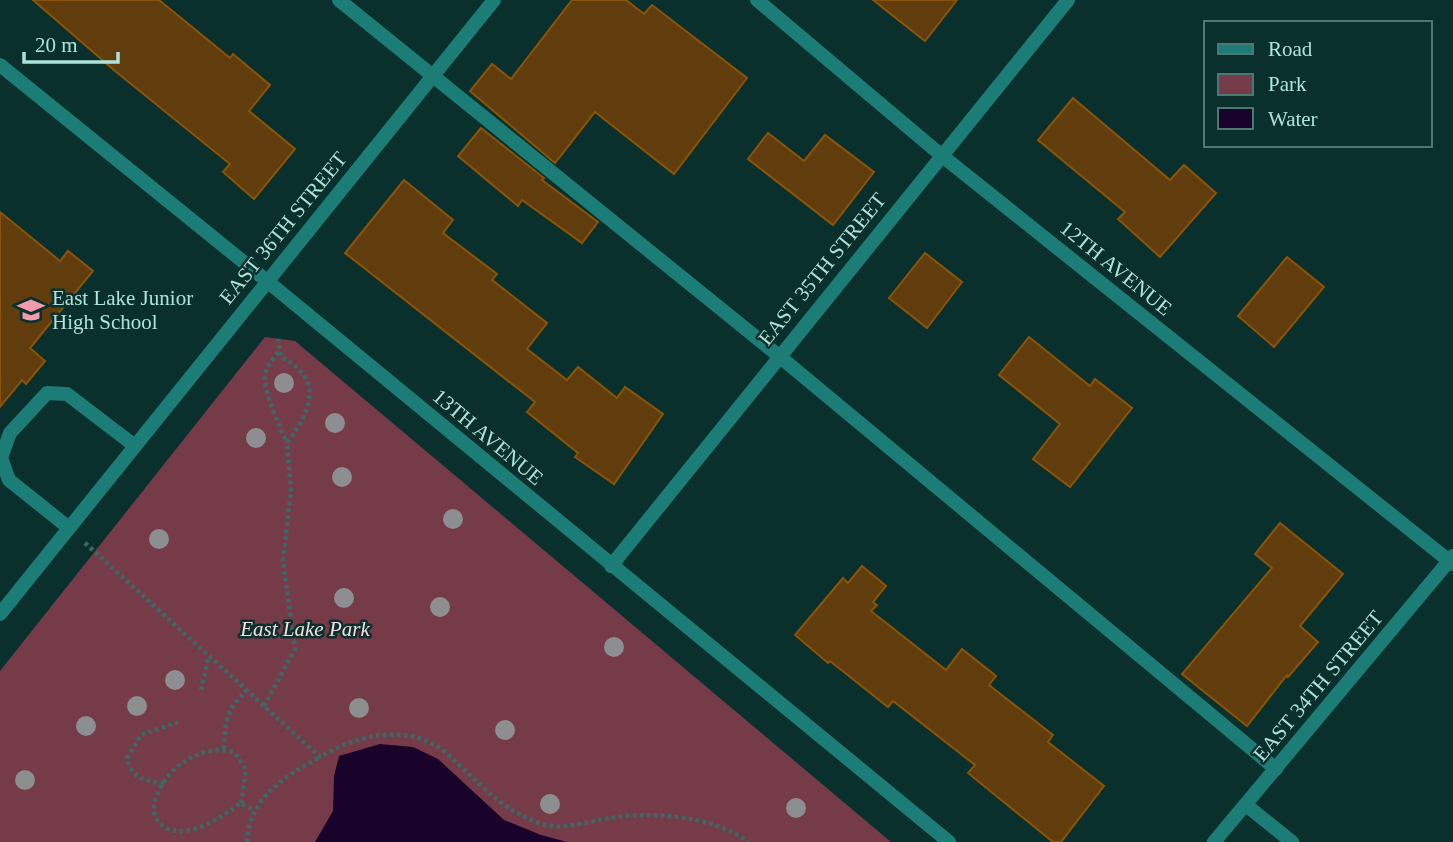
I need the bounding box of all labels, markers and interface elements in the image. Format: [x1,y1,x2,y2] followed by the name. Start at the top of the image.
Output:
[24,21,119,65] scale bar
[1204,21,1432,147] legend
[35,33,78,57] text: 20 m
[1268,37,1313,61] text: Road
[1268,72,1307,96] text: Park
[1268,107,1318,131] text: Water
[214,147,352,309] street label: EAST 36TH STREET
[753,188,891,350] street label: EAST 35TH STREET
[1055,216,1177,320] street label: 12TH AVENUE
[52,286,193,334] place label: East Lake Junior High School
[16,295,46,325] school or university icon: East Lake Junior High School
[428,384,548,490] street label: 13TH AVENUE
[1248,606,1388,766] street label: EAST 34TH STREET
[239,617,370,641] park label: East Lake Park

